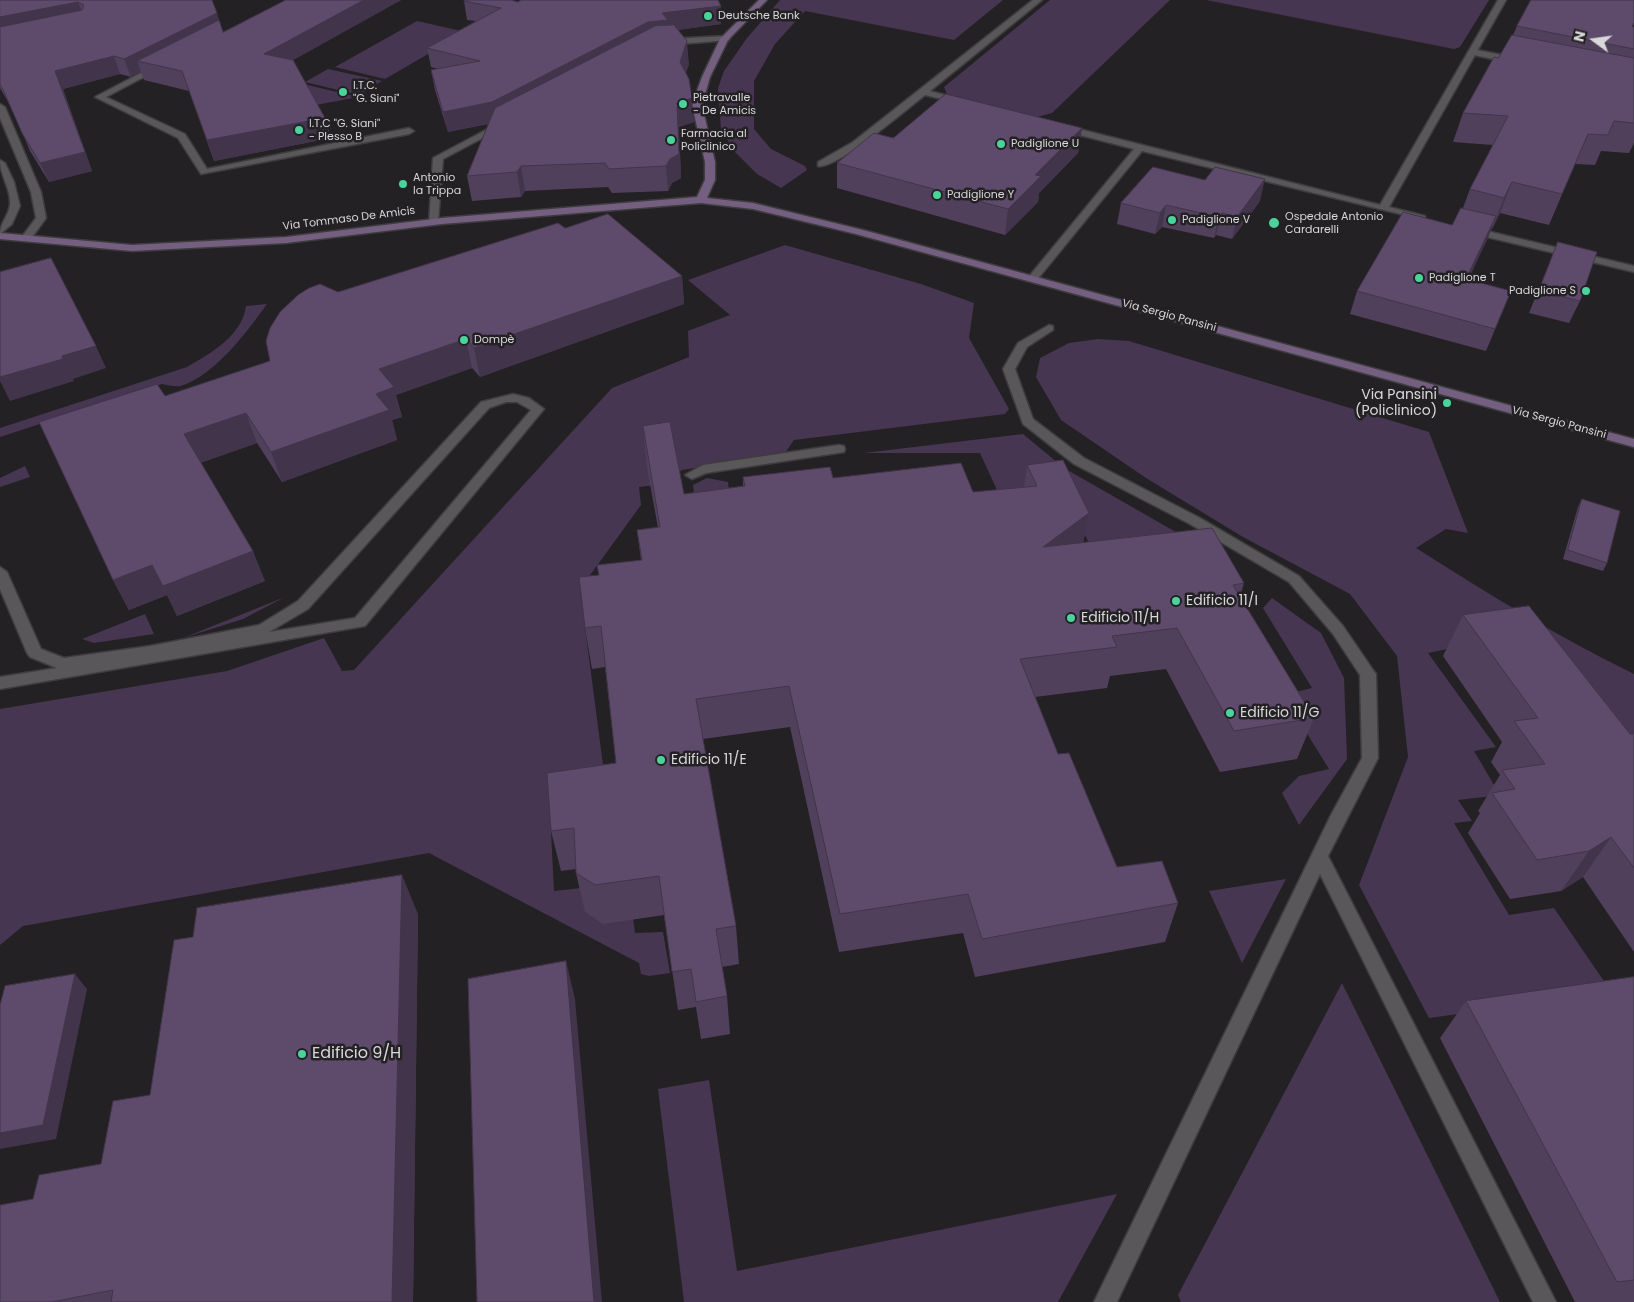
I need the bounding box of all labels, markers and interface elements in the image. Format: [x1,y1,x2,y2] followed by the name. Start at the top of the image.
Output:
[718,9,800,23] place label: Deutsche Bank
[702,10,714,22] marker: Deutsche Bank
[1569,15,1619,65] north arrow
[1568,29,1590,44] text: N
[353,79,400,105] place label: I.T.C. "G. Siani"
[337,86,349,98] marker: I.T.C. "G. Siani"
[693,91,756,117] place label: Pietravalle - De Amicis
[677,98,689,110] marker: Pietravalle - De Amicis
[309,117,380,143] place label: I.T.C "G. Siani" - Plesso B
[293,124,305,136] marker: I.T.C "G. Siani" - Plesso B
[681,127,747,153] place label: Farmacia al Policlinico
[665,134,677,146] marker: Farmacia al Policlinico
[1011,137,1079,151] place label: Padiglione U
[995,138,1007,150] marker: Padiglione U
[413,171,461,197] place label: Antonio la Trippa
[397,178,409,190] marker: Antonio la Trippa
[947,188,1014,202] place label: Padiglione Y
[931,189,943,201] marker: Padiglione Y
[282,204,416,234] street label: Via Tommaso De Amicis
[1285,210,1383,236] place label: Ospedale Antonio Cardarelli
[1182,213,1250,227] place label: Padiglione V
[1166,214,1178,226] marker: Padiglione V
[1267,216,1281,230] marker: Ospedale Antonio Cardarelli
[1429,271,1496,285] place label: Padiglione T
[1413,272,1425,284] marker: Padiglione T
[1509,284,1576,298] place label: Padiglione S
[1580,285,1592,297] marker: Padiglione S
[1120,297,1218,335] street label: Via Sergio Pansini
[474,333,514,347] place label: Dompè
[458,334,470,346] marker: Dompè
[1355,387,1437,420] place label: Via Pansini (Policlinico)
[1441,397,1453,409] marker: Via Pansini (Policlinico)
[1510,404,1608,442] street label: Via Sergio Pansini
[1186,593,1258,609] place label: Edificio 11/I
[1170,595,1182,607] marker: Edificio 11/I
[1081,610,1159,626] place label: Edificio 11/H
[1065,612,1077,624] marker: Edificio 11/H
[1240,705,1319,721] place label: Edificio 11/G
[1224,707,1236,719] marker: Edificio 11/G
[671,752,747,768] place label: Edificio 11/E
[655,754,667,766] marker: Edificio 11/E
[312,1044,401,1064] place label: Edificio 9/H
[296,1048,308,1060] marker: Edificio 9/H

